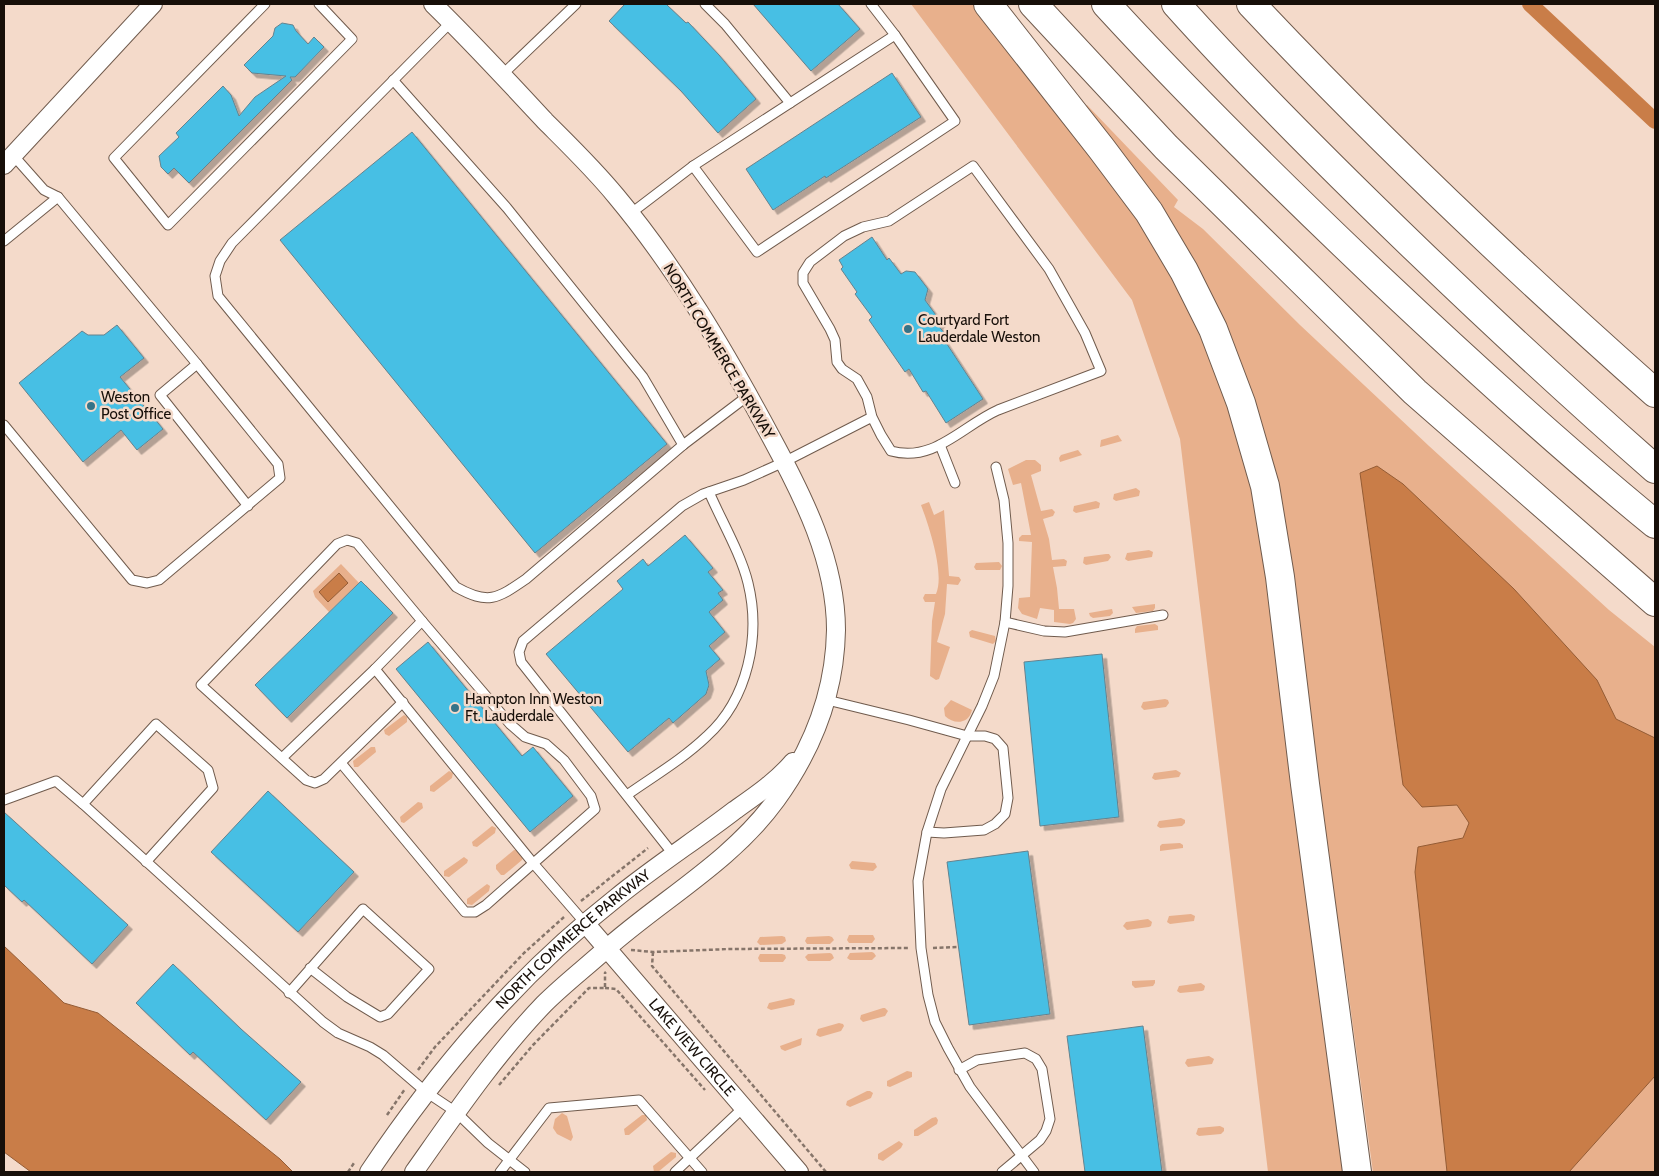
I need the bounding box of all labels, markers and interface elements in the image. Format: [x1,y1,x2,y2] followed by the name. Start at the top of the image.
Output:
[659,260,779,442] street label: NORTH COMMERCE PARKWAY
[918,311,1040,346] place label: Courtyard Fort Lauderdale Weston
[902,323,914,335] marker: Courtyard Fort Lauderdale Weston
[101,388,172,423] place label: Weston Post Office
[85,400,97,412] marker: Weston Post Office
[465,690,602,725] place label: Hampton Inn Weston Ft. Lauderdale
[449,702,461,714] marker: Hampton Inn Weston Ft. Lauderdale
[492,865,654,1013] street label: NORTH COMMERCE PARKWAY
[645,995,739,1100] street label: LAKE VIEW CIRCLE

